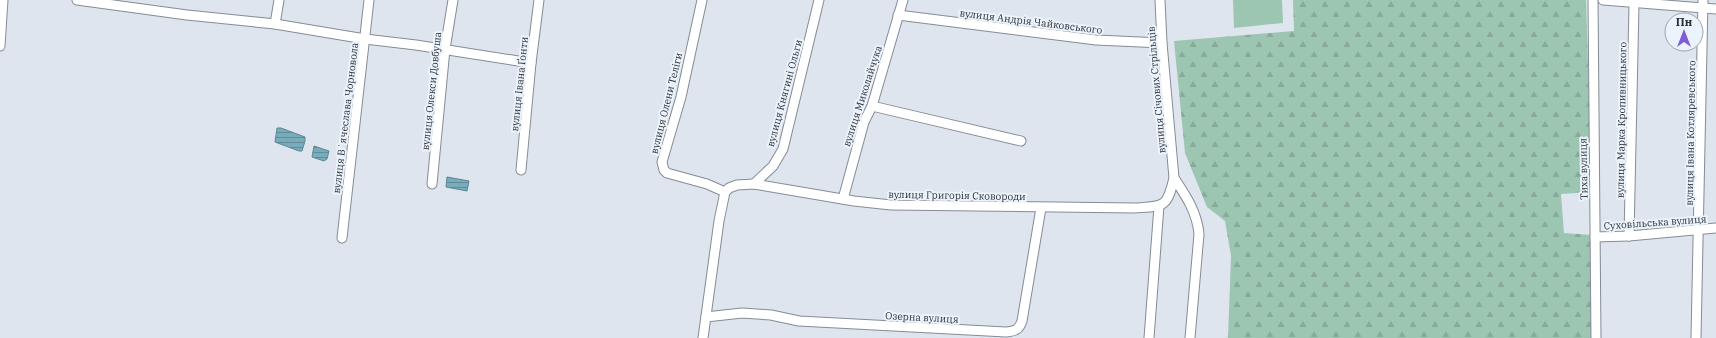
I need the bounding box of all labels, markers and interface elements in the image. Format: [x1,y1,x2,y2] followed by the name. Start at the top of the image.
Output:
[959,6,1103,37] street label: вулиця Андрія Чайковського
[1664,12,1704,52] north arrow
[1676,15,1693,29] text: Пн
[1144,26,1169,154] street label: вулиця Січових Стрільців
[419,31,444,151] street label: вулиця Олекси Довбуша
[508,36,531,132] street label: вулиця Івана Ґонти
[764,38,805,148] street label: вулиця Княгині Ольги
[330,41,361,194] street label: вулиця Вʼячеслава Чорновола
[1614,41,1629,198] street label: вулиця Марка Кропивницького
[840,44,885,148] street label: вулиця Миколайчука
[648,51,685,155] street label: вулиця Олени Теліги
[1683,60,1698,206] street label: вулиця Івана Котляревського
[1576,138,1591,200] street label: Тиха вулиця
[888,188,1026,203] street label: вулиця Григорія Сковороди
[1603,212,1707,233] street label: Суховільська вулиця
[885,309,959,326] street label: Озерна вулиця

